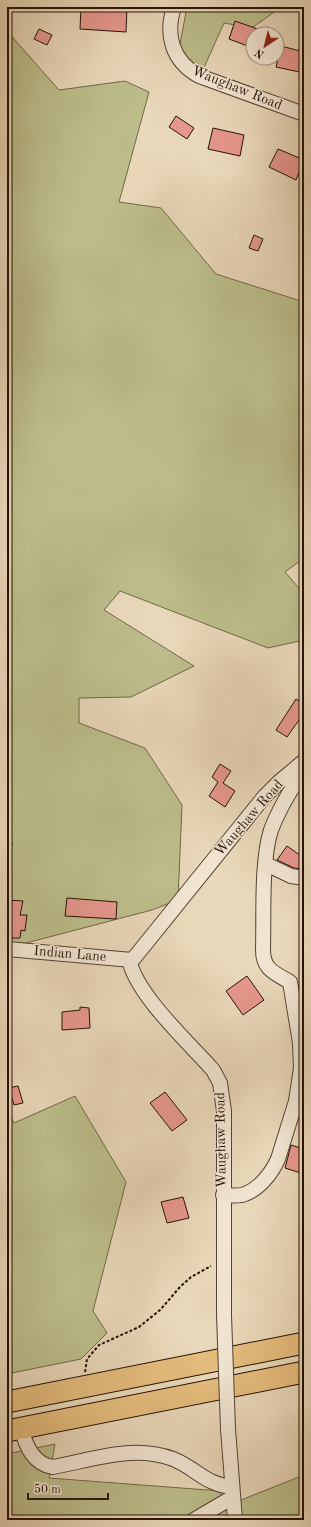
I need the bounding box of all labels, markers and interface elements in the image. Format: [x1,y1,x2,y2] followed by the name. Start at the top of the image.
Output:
[245,26,285,66] north arrow
[253,46,267,60] text: N
[190,64,284,112] street label: Waughaw Road
[212,777,286,859] street label: Waughaw Road
[33,944,107,964] street label: Indian Lane
[213,1092,229,1188] street label: Waughaw Road
[28,1475,108,1501] scale bar
[34,1483,61,1496] text: 50 m

